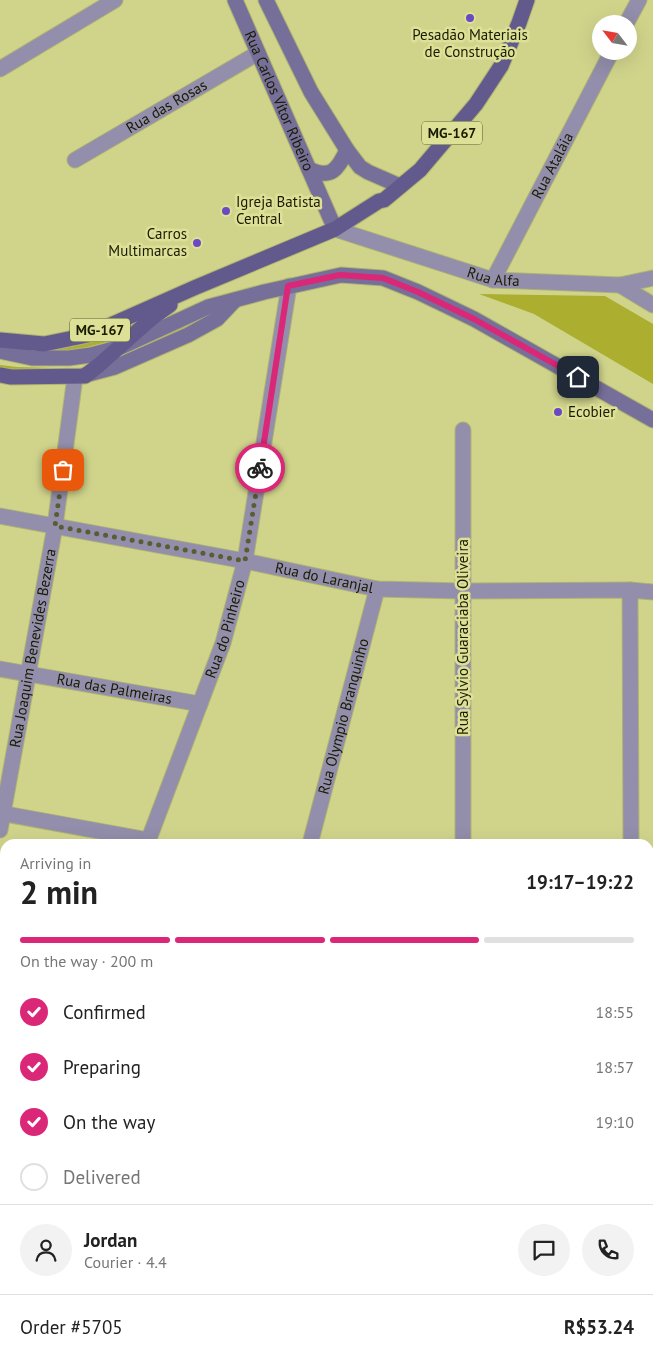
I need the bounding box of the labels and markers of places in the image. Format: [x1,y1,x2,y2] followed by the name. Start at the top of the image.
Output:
[464,12,476,24] marker: Pesadão Materiais de Construção
[412,25,528,61] place label: Pesadão Materiais de Construção
[236,192,321,228] place label: Igreja Batista Central
[220,205,232,217] marker: Igreja Batista Central
[108,224,187,260] place label: Carros Multimarcas
[191,237,203,249] marker: Carros Multimarcas
[557,356,599,398] pin
[568,402,615,421] place label: Ecobier
[552,406,564,418] marker: Ecobier
[42,449,84,491] pin

